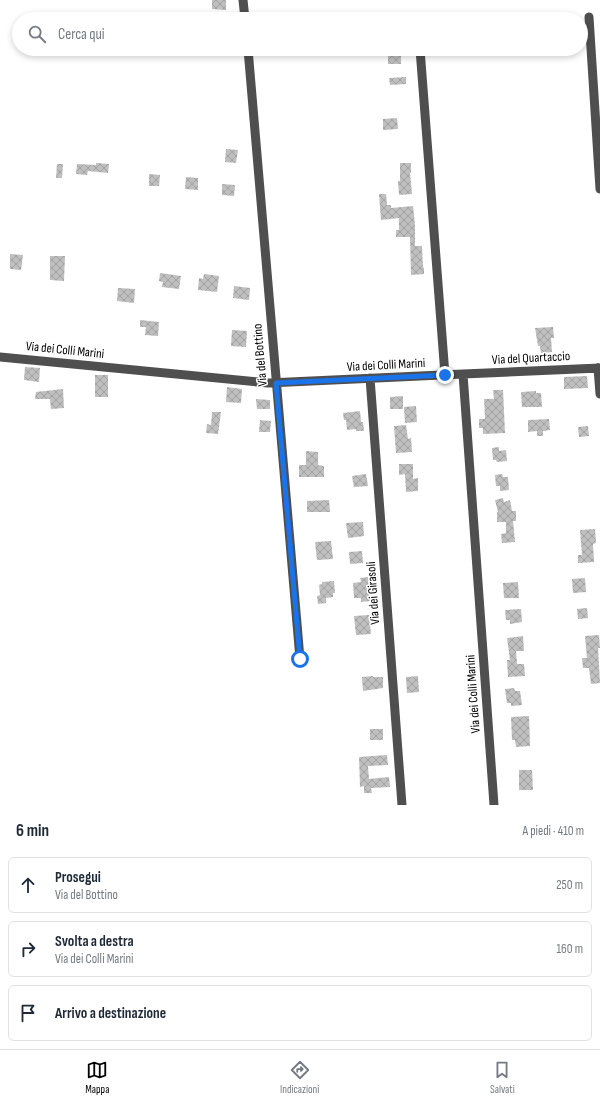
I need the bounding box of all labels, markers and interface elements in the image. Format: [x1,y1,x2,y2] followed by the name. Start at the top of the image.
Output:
[12,12,588,56] search box
[26,23,48,45] icon: search
[58,25,105,44] text: Cerca qui
[249,323,271,387] street label: Via del Bottino
[25,338,105,362] street label: Via dei Colli Marini
[491,348,571,368] street label: Via del Quartaccio
[346,355,426,375] street label: Via dei Colli Marini
[436,366,454,384] route end
[363,561,383,625] street label: Via dei Girasoli
[291,650,309,668] route start
[462,654,484,734] street label: Via dei Colli Marini
[16,821,49,841] text: 6 min
[523,823,584,839] text: A piedi · 410 m
[55,868,101,887] text: Prosegui
[17,874,39,896] icon: ahead
[556,877,583,893] text: 250 m
[55,887,118,903] text: Via del Bottino
[55,932,134,951] text: Svolta a destra
[17,938,39,960] icon: right
[557,941,583,957] text: 160 m
[55,951,134,967] text: Via dei Colli Marini
[17,1002,39,1024] icon: arrive
[55,1004,166,1023] text: Arrivo a destinazione
[85,1059,109,1096] tab: Mappa
[280,1059,319,1096] tab: Indicazioni
[490,1059,515,1096] tab: Salvati

